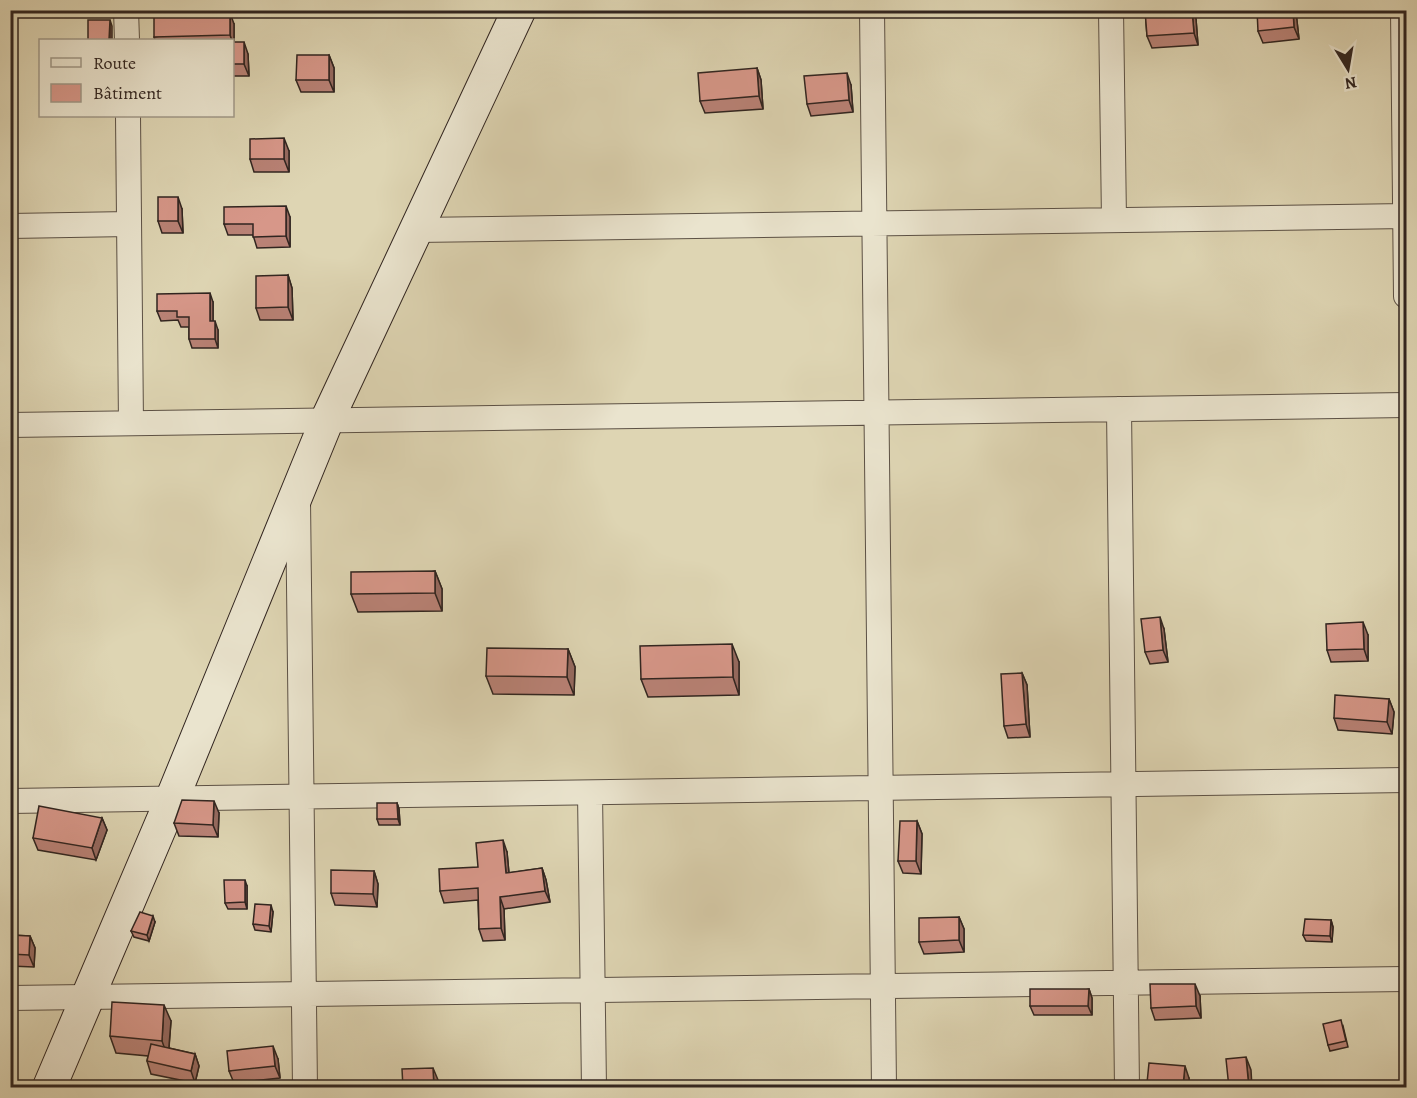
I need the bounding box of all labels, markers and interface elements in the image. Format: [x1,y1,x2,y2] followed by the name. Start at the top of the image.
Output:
[39,39,234,117] legend
[1318,39,1378,99] north arrow
[93,51,136,75] text: Route
[1343,71,1358,95] text: N
[93,81,162,105] text: Bâtiment

